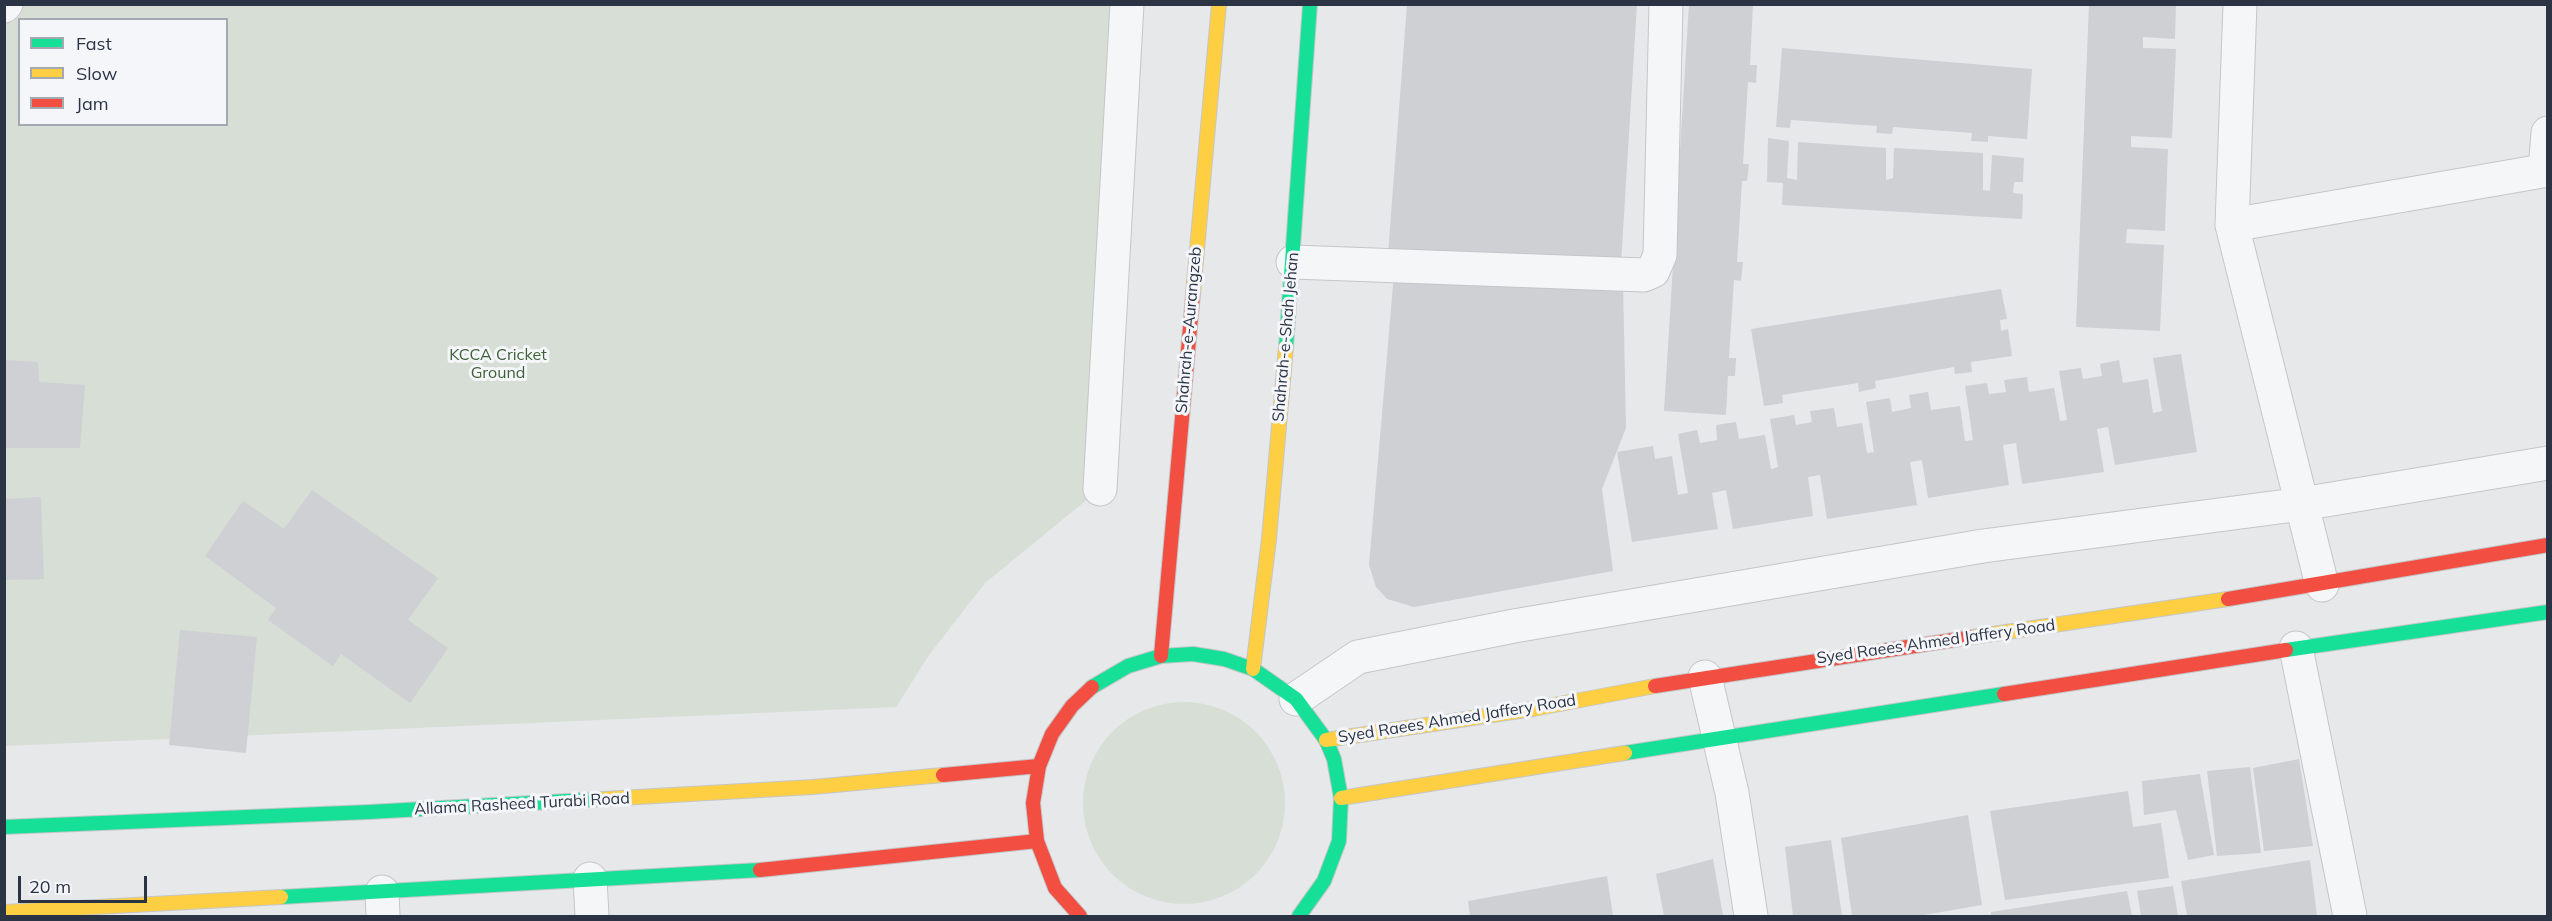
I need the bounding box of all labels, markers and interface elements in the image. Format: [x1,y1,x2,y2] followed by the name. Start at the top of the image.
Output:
[18,18,228,126] legend
[76,32,112,55] text: Fast
[76,62,117,85] text: Slow
[76,92,109,115] text: Jam
[1172,246,1206,414] street label: Shahrah-e-Aurangzeb
[1269,251,1303,423] street label: Shahrah-e-Shah Jehan
[449,345,547,383] park label: KCCA Cricket Ground
[1816,616,2056,668] street label: Syed Raees Ahmed Jaffery Road
[1337,691,1577,747] street label: Syed Raees Ahmed Jaffery Road
[414,789,630,819] street label: Allama Rasheed Turabi Road
[21,864,150,902] scale bar
[29,875,71,898] text: 20 m

